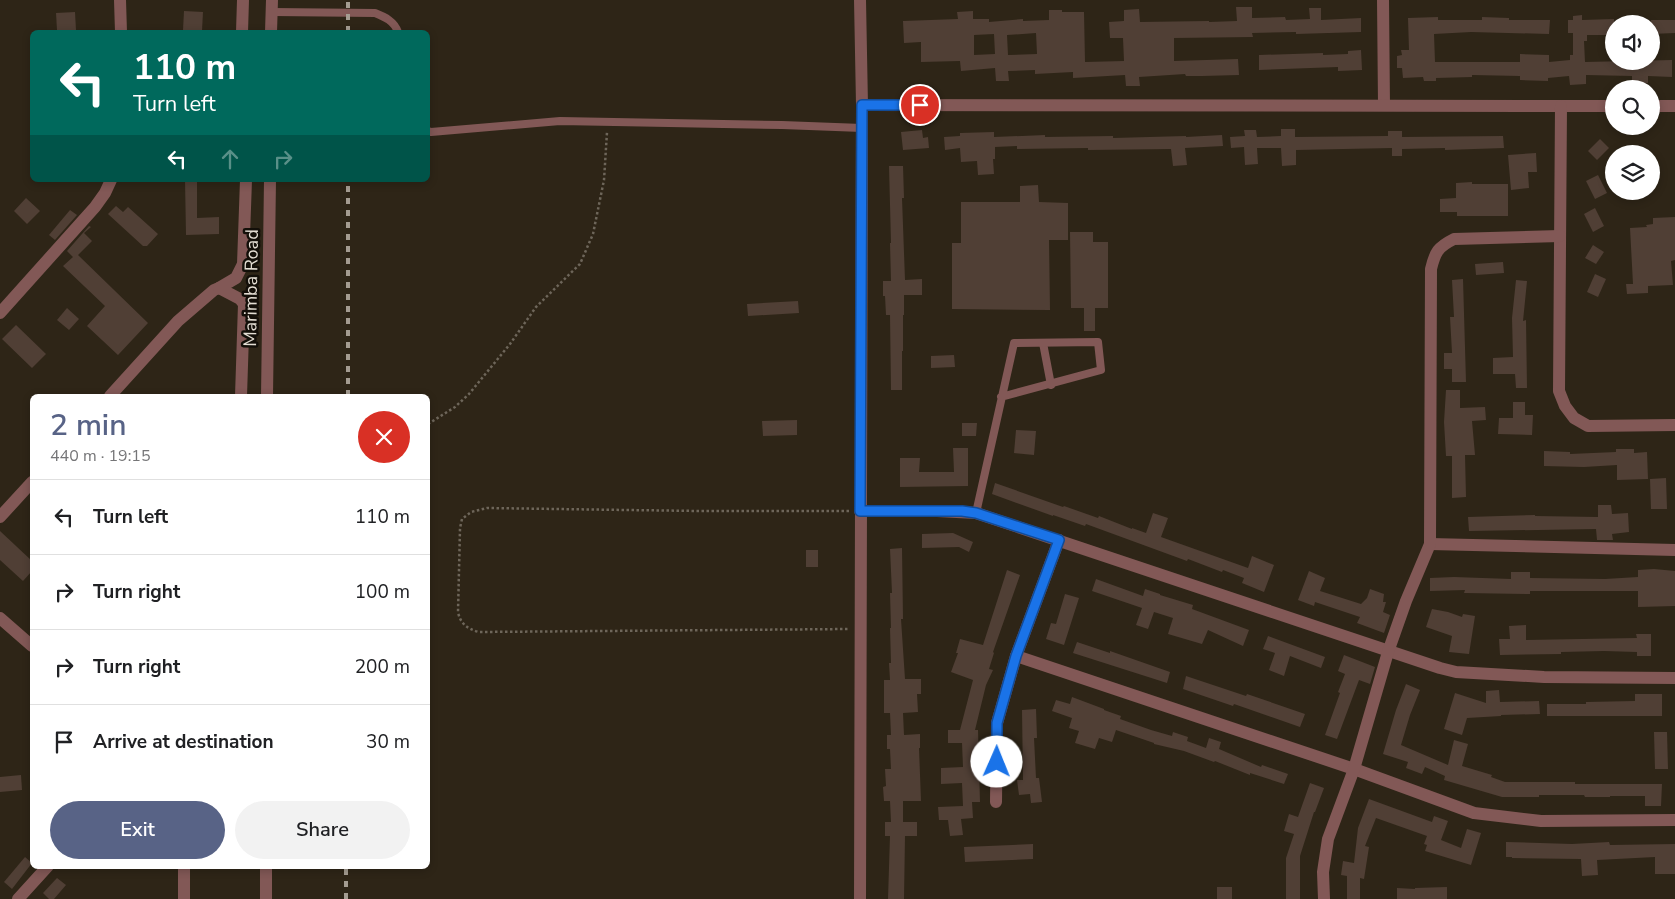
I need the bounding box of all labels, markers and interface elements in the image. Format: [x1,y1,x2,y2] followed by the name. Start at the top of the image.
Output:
[1605,15,1660,200] map controls
[1605,15,1660,70] button: sound
[133,44,236,91] text: 110 m
[50,50,115,115] icon: left
[1605,80,1660,135] button: search
[899,84,941,126] pin
[133,89,216,119] text: Turn left
[906,91,934,119] icon: arrive
[163,145,191,173] icon: left
[216,145,244,173] icon: ahead
[269,145,297,173] icon: right
[1605,145,1660,200] button: layers
[238,229,264,347] street label: Marimba Road
[50,405,126,446] text: 2 min
[358,411,410,463] button: close
[50,445,151,467] text: 440 m · 19:15
[50,503,78,531] icon: left
[93,504,168,530] text: Turn left
[355,504,410,530] text: 110 m
[50,578,78,606] icon: right
[93,579,180,605] text: Turn right
[355,579,410,605] text: 100 m
[50,653,78,681] icon: right
[93,654,180,680] text: Turn right
[355,654,410,680] text: 200 m
[50,728,78,756] icon: arrive
[93,729,274,755] text: Arrive at destination
[366,729,410,755] text: 30 m
[970,735,1022,787] position arrow
[50,801,225,859] button: Exit
[235,801,410,859] button: Share

